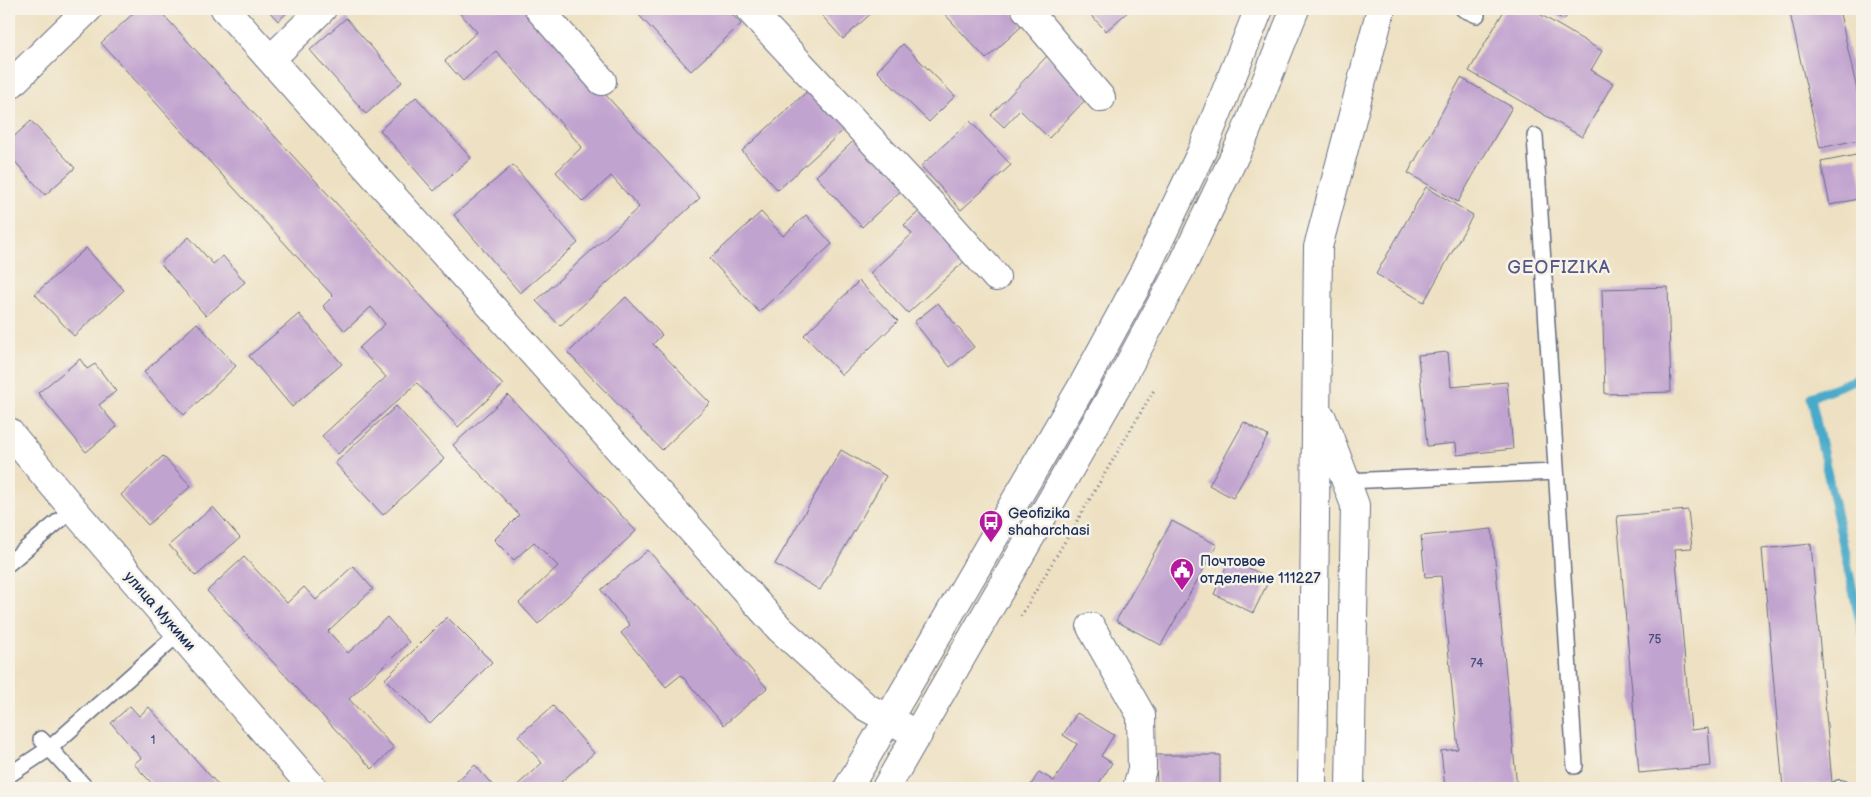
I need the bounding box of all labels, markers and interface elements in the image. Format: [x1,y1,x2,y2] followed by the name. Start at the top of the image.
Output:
[1507,257,1611,278] district label: GEOFIZIKA
[1008,504,1090,540] place label: Geofizika shaharchasi
[978,509,1004,543] bus stop icon: Geofizika shaharchasi
[1200,552,1321,588] place label: Почтовое отделение 111227
[1169,557,1195,591] public building icon: Почтовое отделение 111227
[120,568,199,655] street label: улица Мукими
[1649,632,1662,647] house number: 75
[1470,656,1484,671] house number: 74
[151,733,155,748] house number: 1

